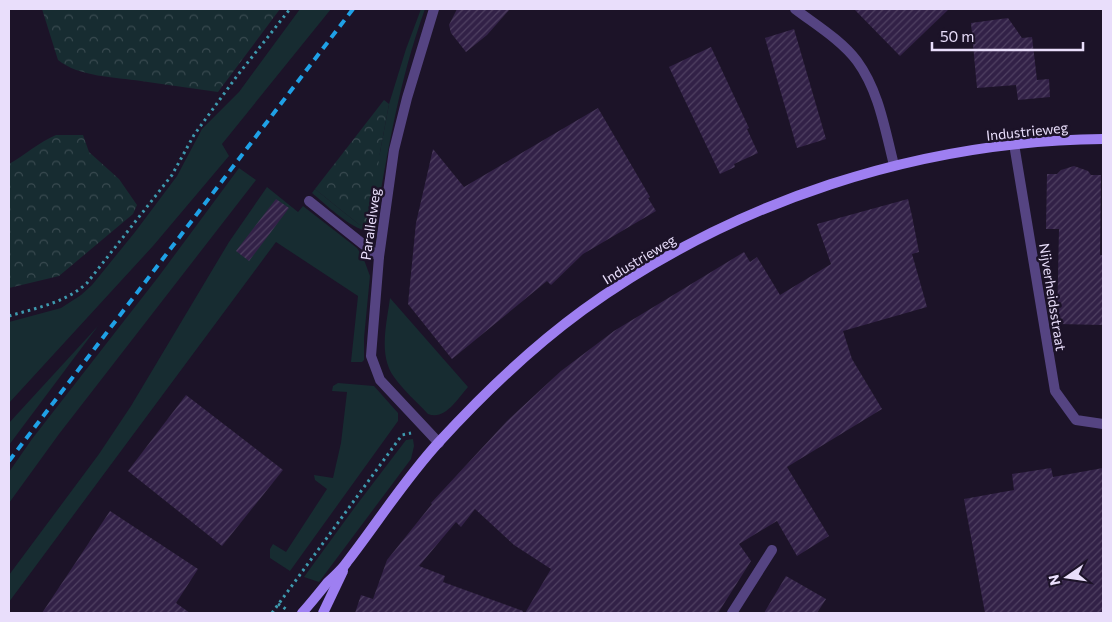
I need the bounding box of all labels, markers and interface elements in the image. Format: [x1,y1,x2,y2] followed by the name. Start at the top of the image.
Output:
[932,20,1083,52] scale bar
[940,27,974,45] text: 50 m
[985,118,1069,144] street label: Industrieweg
[357,186,384,261] street label: Parallelweg
[599,230,679,287] street label: Industrieweg
[1036,242,1070,352] street label: Nijverheidsstraat
[1042,552,1092,602] north arrow
[1044,573,1063,587] text: N

